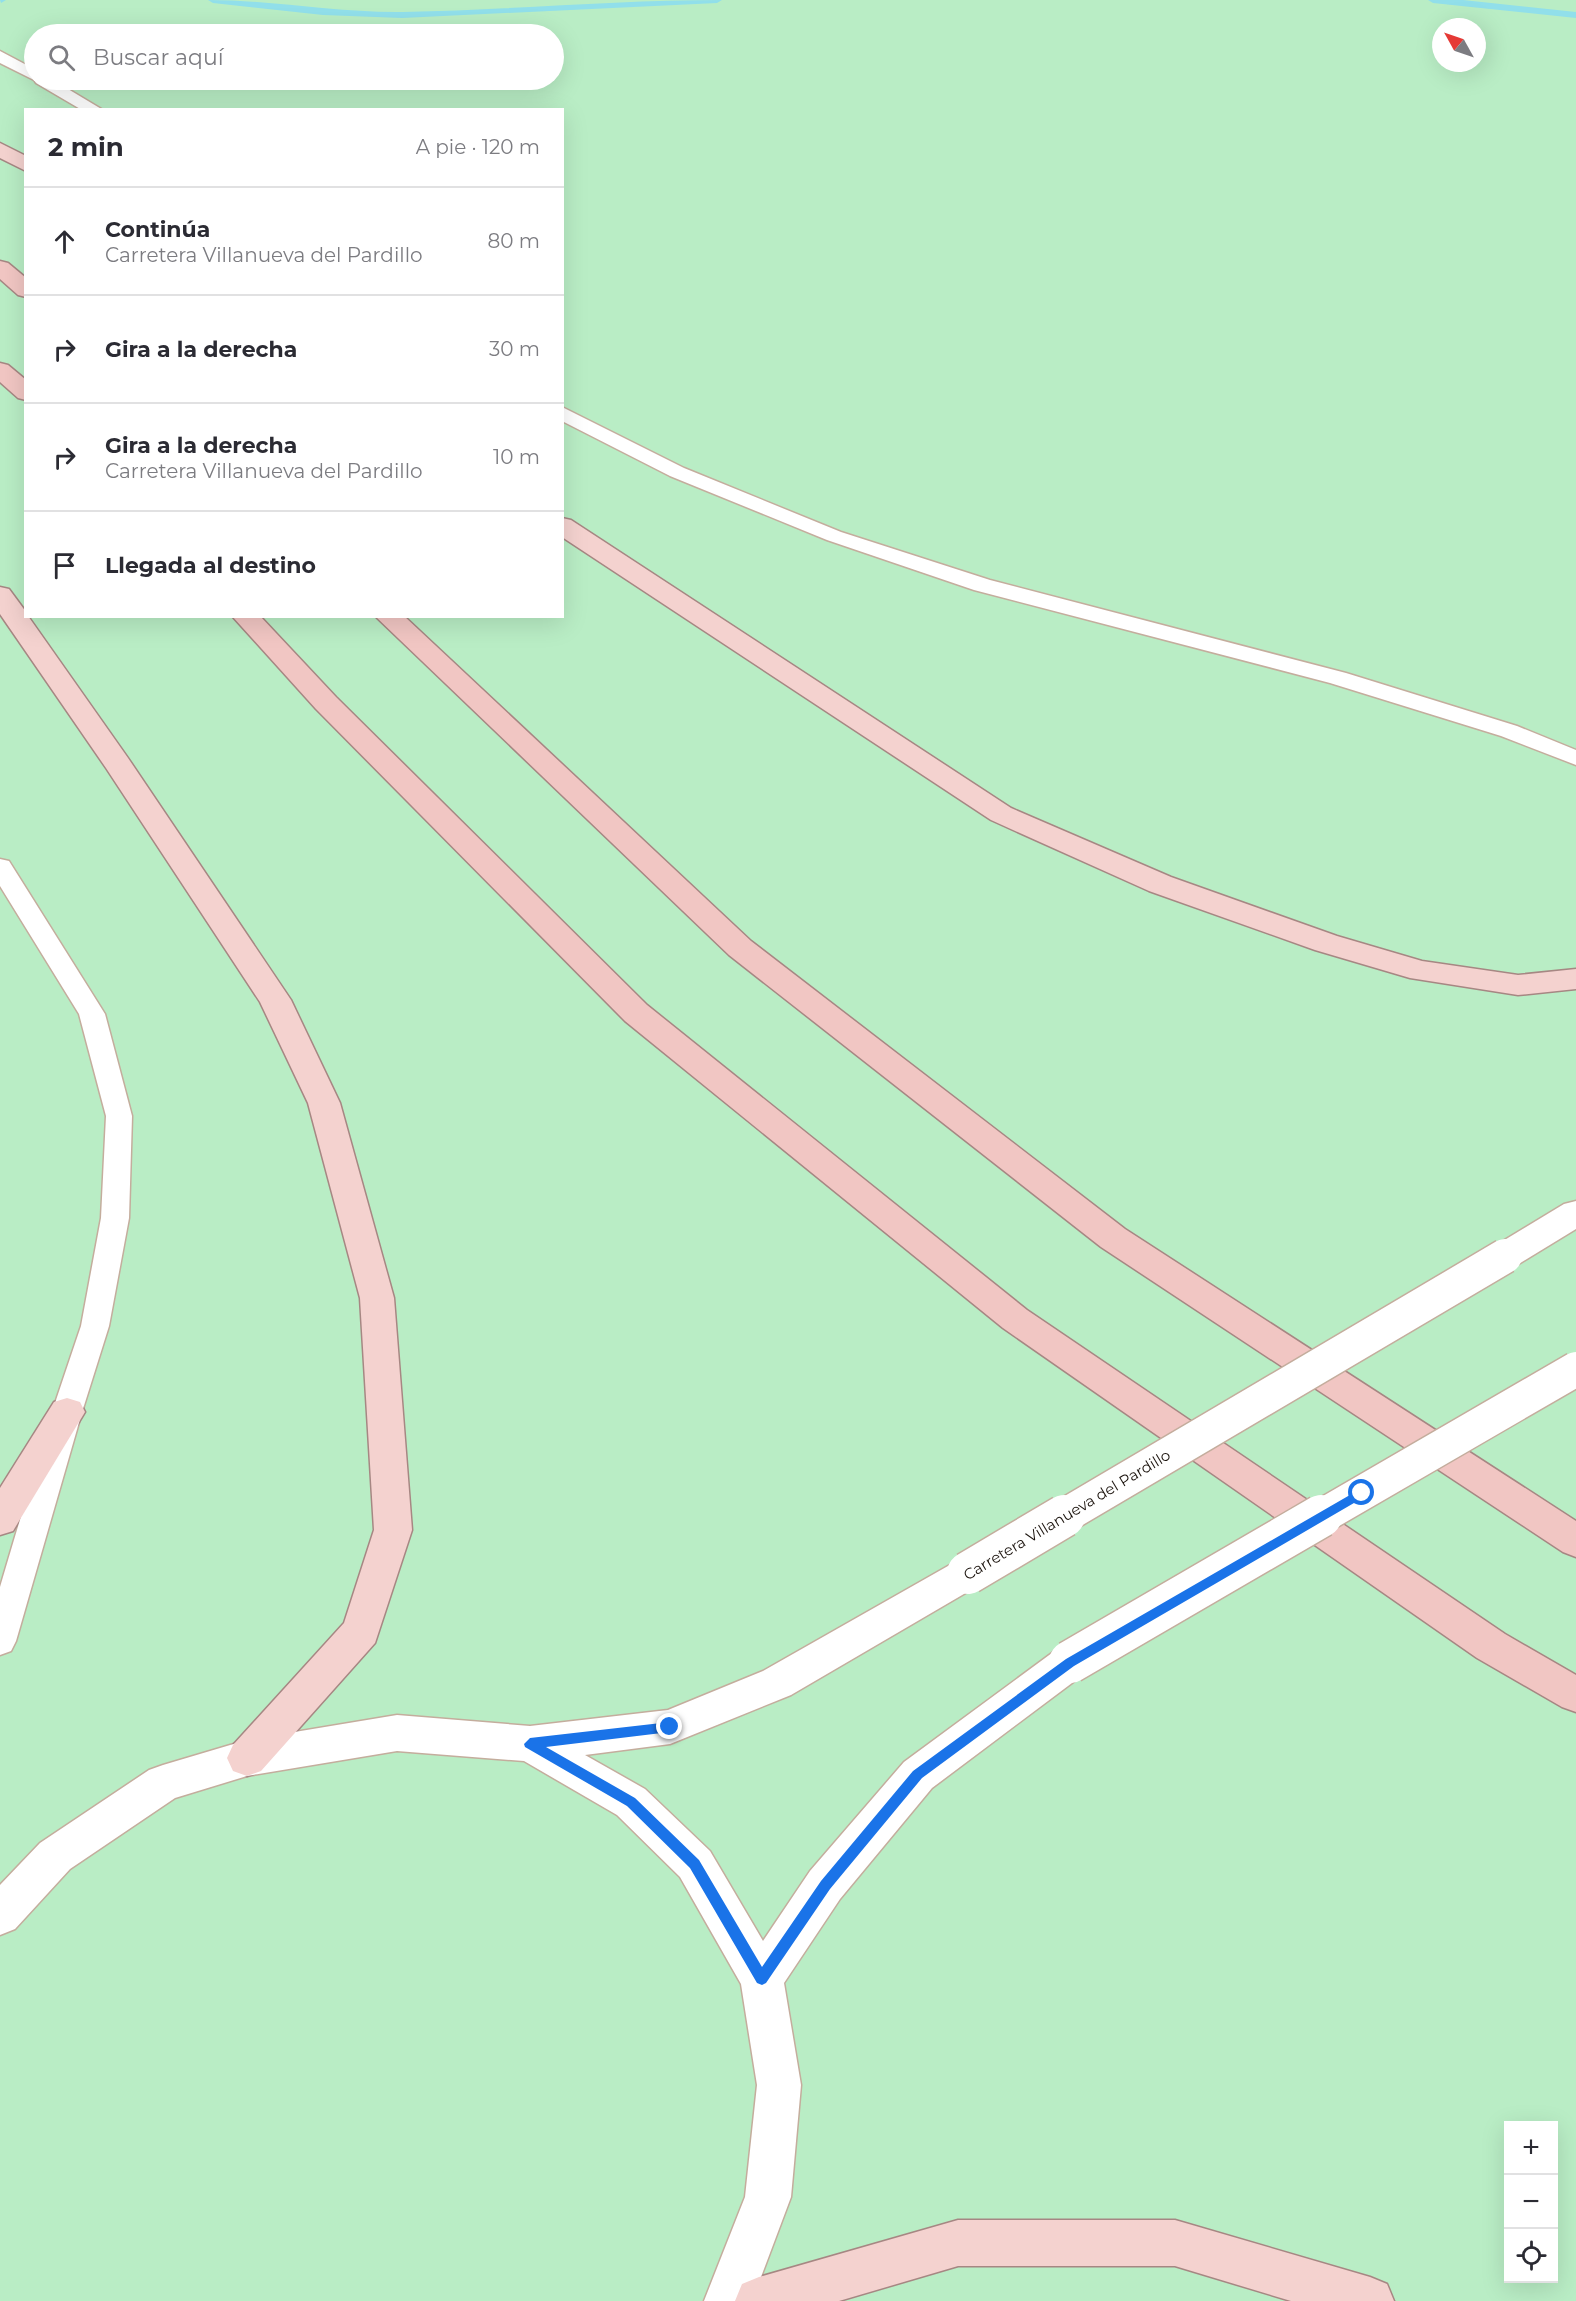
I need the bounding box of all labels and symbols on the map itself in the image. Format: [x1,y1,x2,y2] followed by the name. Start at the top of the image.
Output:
[1432,18,1486,72] north arrow
[960,1445,1174,1584] street label: Carretera Villanueva del Pardillo
[1348,1479,1374,1505] route start
[656,1713,682,1739] route end

